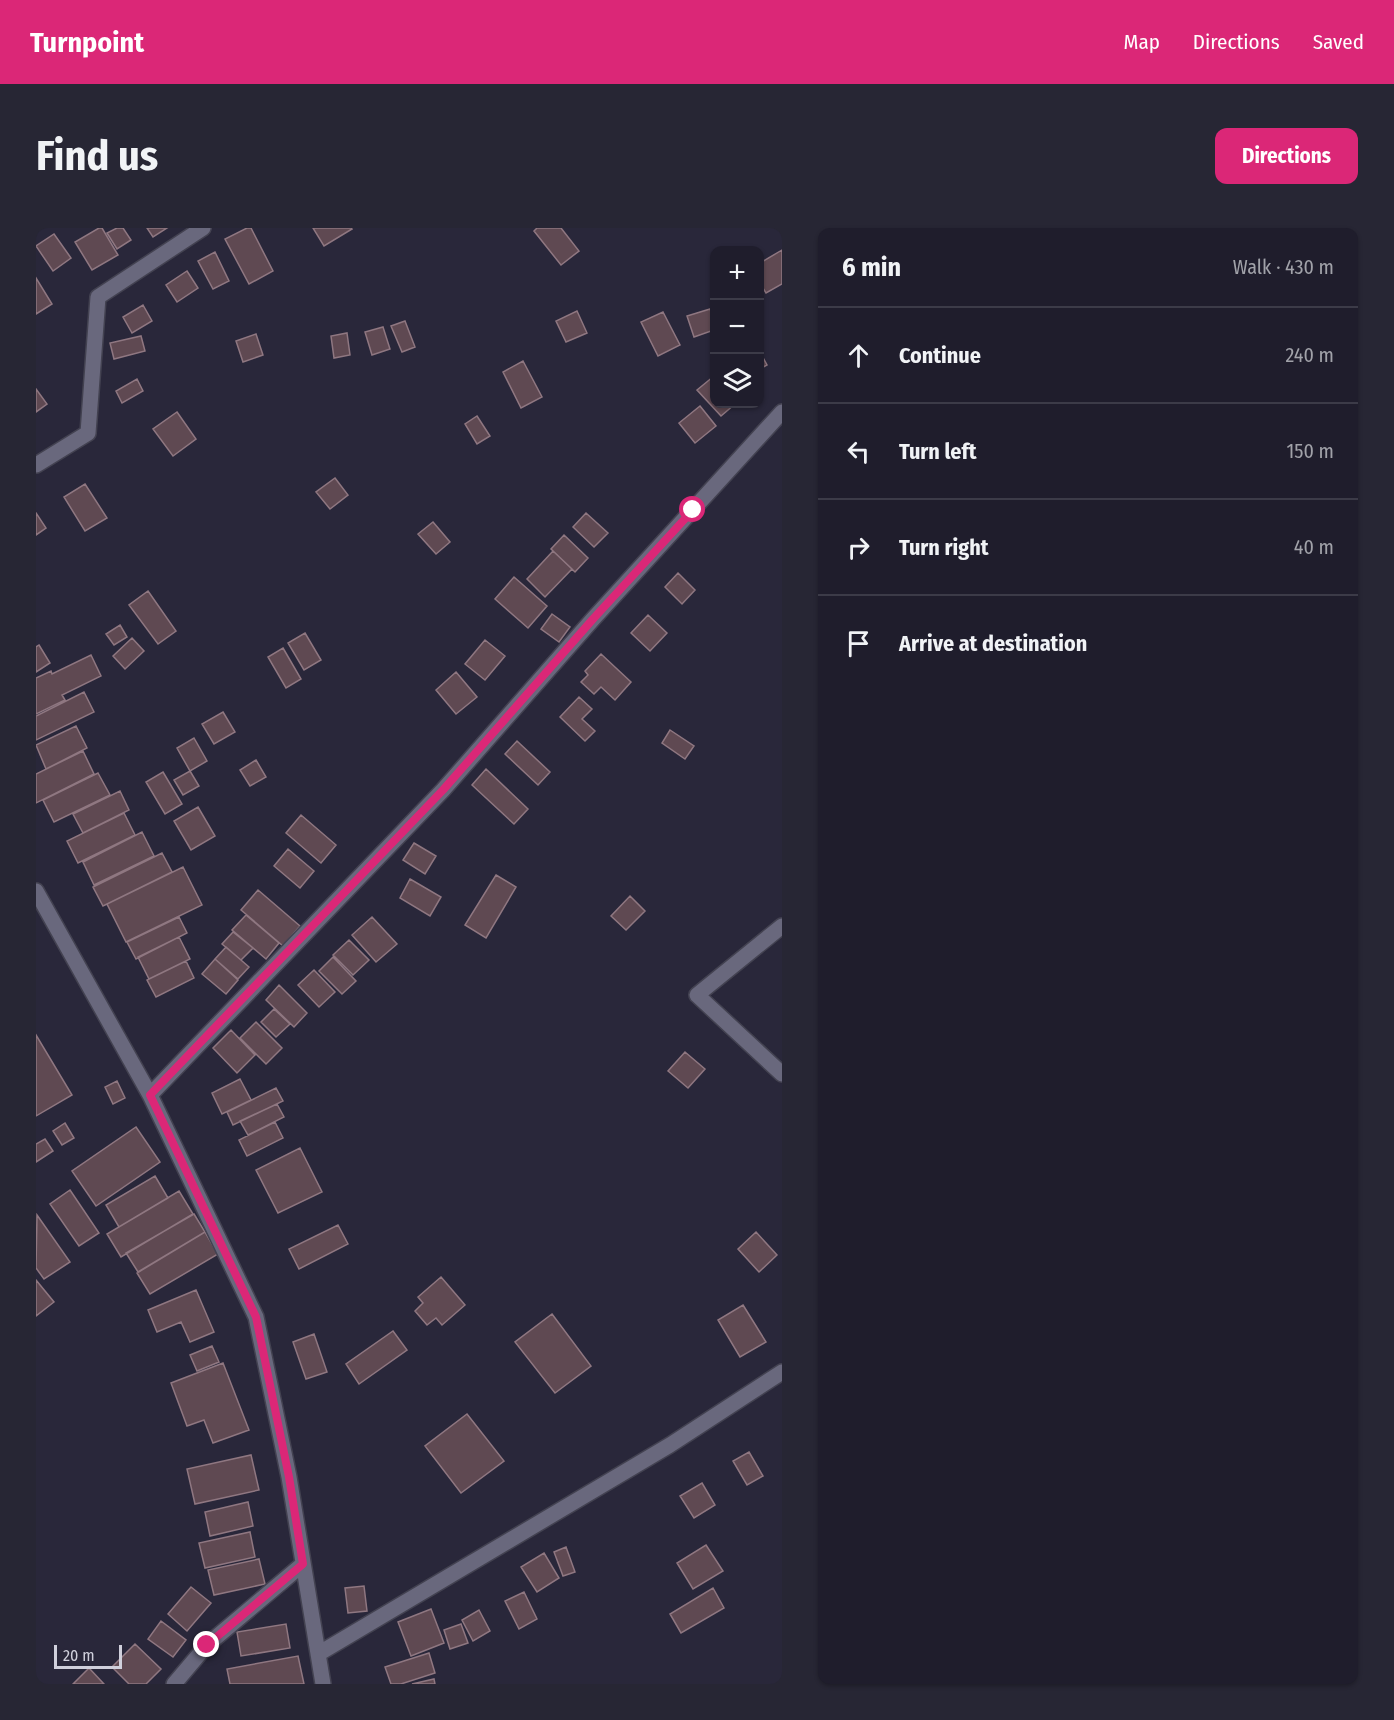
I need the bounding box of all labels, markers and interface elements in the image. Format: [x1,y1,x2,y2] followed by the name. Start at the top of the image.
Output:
[30,26,144,59] text: Turnpoint
[1123,29,1160,55] text: Map
[1193,29,1280,55] text: Directions
[1313,29,1364,55] text: Saved
[1215,128,1358,184] button: Directions
[36,131,158,181] text: Find us
[710,246,764,408] map controls
[710,246,764,300] button: +
[842,252,901,283] text: 6 min
[1233,255,1334,279] text: Walk · 430 m
[710,300,764,354] button: −
[842,339,875,372] icon: ahead
[899,342,981,369] text: Continue
[1285,343,1334,367] text: 240 m
[710,354,764,408] button: layers
[842,435,875,468] icon: left
[899,438,977,465] text: Turn left
[1287,439,1334,463] text: 150 m
[679,496,705,522] route start
[842,531,875,564] icon: right
[899,534,988,561] text: Turn right
[1294,535,1334,559] text: 40 m
[842,627,875,660] icon: arrive
[899,630,1087,657] text: Arrive at destination
[193,1631,219,1657] route end
[54,1642,122,1670] scale bar
[63,1646,94,1665] text: 20 m

